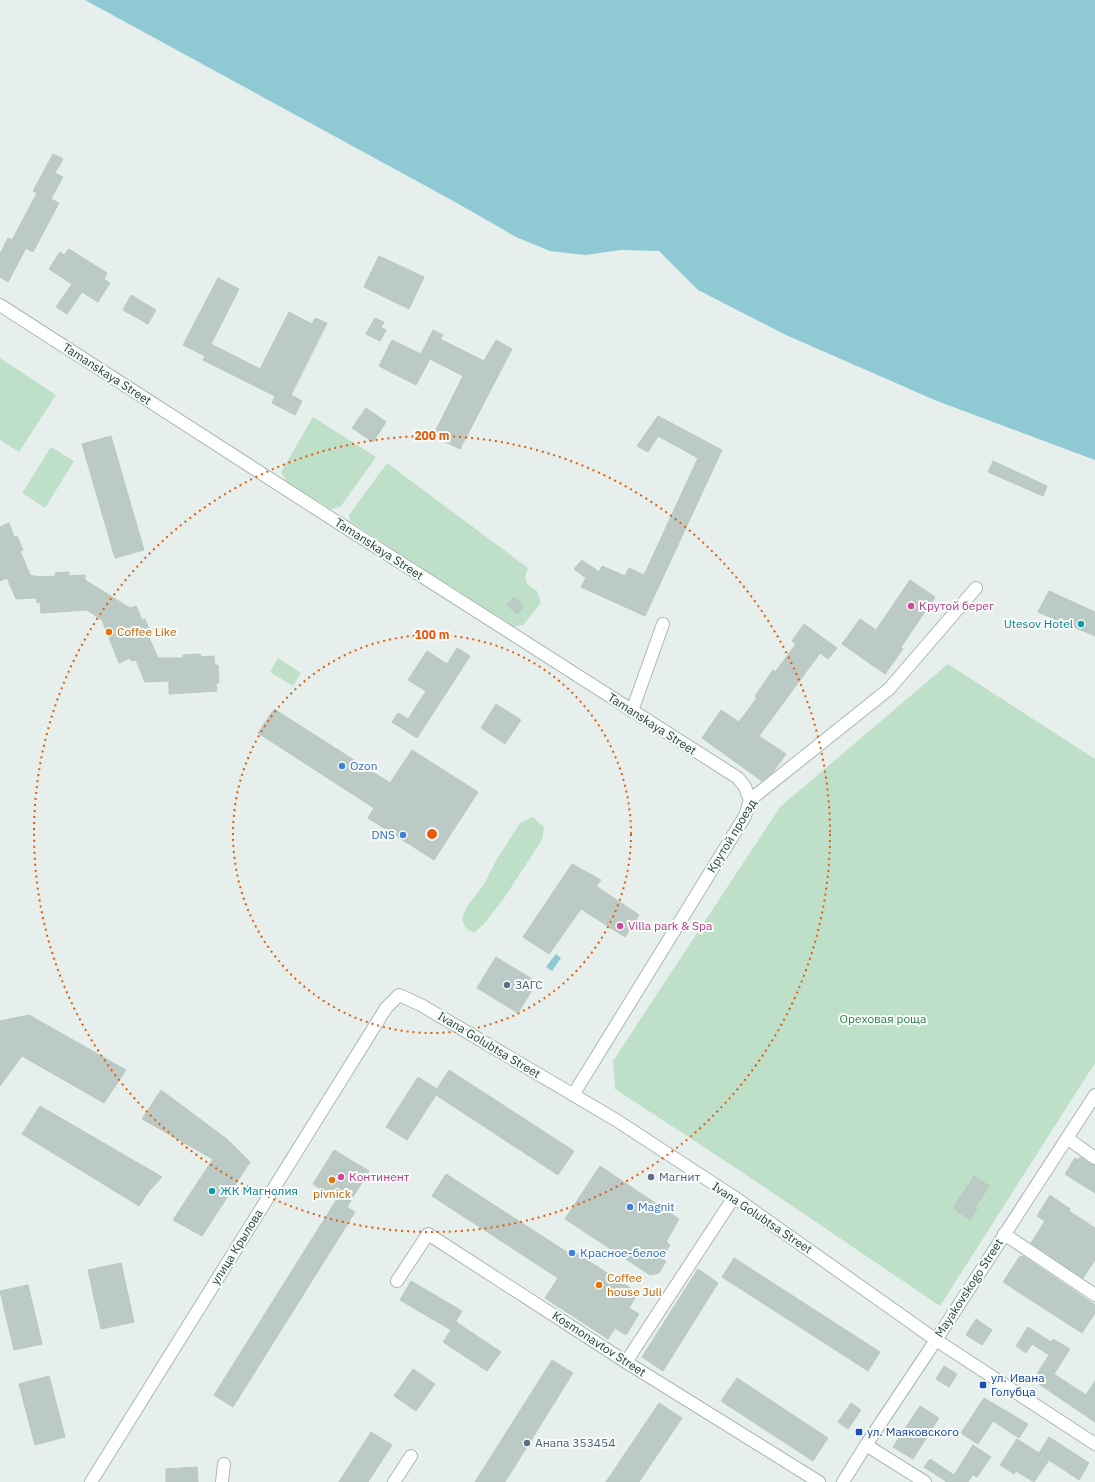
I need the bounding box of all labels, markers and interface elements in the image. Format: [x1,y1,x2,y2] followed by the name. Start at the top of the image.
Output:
[60,339,154,408] street label: Tamanskaya Street
[414,428,450,443] text: 200 m
[332,514,426,583] street label: Tamanskaya Street
[919,598,994,613] place label: Крутой берег
[906,601,916,611] marker: Крутой берег
[1004,616,1073,631] place label: Utesov Hotel
[1076,619,1086,629] marker: Utesov Hotel
[117,624,177,639] place label: Coffee Like
[104,627,114,637] marker: Coffee Like
[414,627,450,642] text: 100 m
[605,689,699,758] street label: Tamanskaya Street
[350,758,377,773] place label: Ozon
[337,761,347,771] marker: Ozon
[704,796,759,875] street label: Крутой проезд
[371,827,395,842] place label: DNS
[425,827,439,841] centre of rings
[398,830,408,840] marker: DNS
[628,918,713,933] place label: Villa park & Spa
[615,921,625,931] marker: Villa park & Spa
[515,977,543,992] place label: ЗАГС
[502,980,512,990] marker: ЗАГС
[435,1008,543,1081] street label: Ivana Golubtsa Street
[840,1011,927,1026] park label: Ореховая роща
[349,1169,410,1184] place label: Континент
[659,1169,700,1184] place label: Магнит
[336,1172,346,1182] marker: Континент
[646,1172,656,1182] marker: Магнит
[327,1175,337,1185] marker: pivnick
[709,1179,815,1257] street label: Ivana Golubtsa Street
[220,1183,298,1198] place label: ЖК Магнолия
[207,1186,217,1196] marker: ЖК Магнолия
[313,1186,352,1201] place label: pivnick
[638,1199,675,1214] place label: Magnit
[625,1202,635,1212] marker: Magnit
[207,1206,266,1287] street label: улица Крылова
[931,1236,1006,1340] street label: Mayakovskogo Street
[580,1245,667,1260] place label: Красное-белое
[567,1248,577,1258] marker: Красное-белое
[607,1270,662,1299] place label: Coffee house Juli
[594,1280,604,1290] marker: Coffee house Juli
[550,1308,649,1379] street label: Kosmonavtov Street
[991,1370,1045,1399] place label: ул. Ивана Голубца
[978,1380,988,1390] marker: ул. Ивана Голубца
[867,1424,959,1439] place label: ул. Маяковского
[854,1427,864,1437] marker: ул. Маяковского
[535,1435,615,1450] place label: Анапа 353454
[522,1438,532,1448] marker: Анапа 353454

